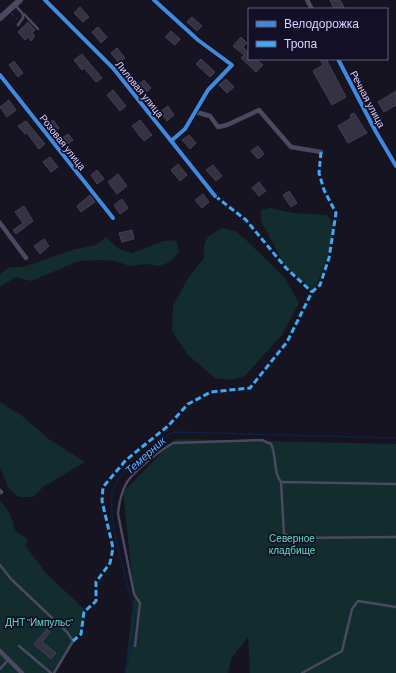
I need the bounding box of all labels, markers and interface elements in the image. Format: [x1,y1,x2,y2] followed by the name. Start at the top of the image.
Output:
[248,8,388,60] legend
[284,16,359,31] text: Велодорожка
[284,36,318,51] text: Тропа
[114,58,167,120] street label: Лиловая улица
[348,69,388,130] street label: Речная улица
[38,112,89,173] street label: Розовая улица
[122,433,168,476] water label: Темерник
[269,532,316,556] park label: Северное кладбище
[5,616,73,628] park label: ДНТ "Импульс"

